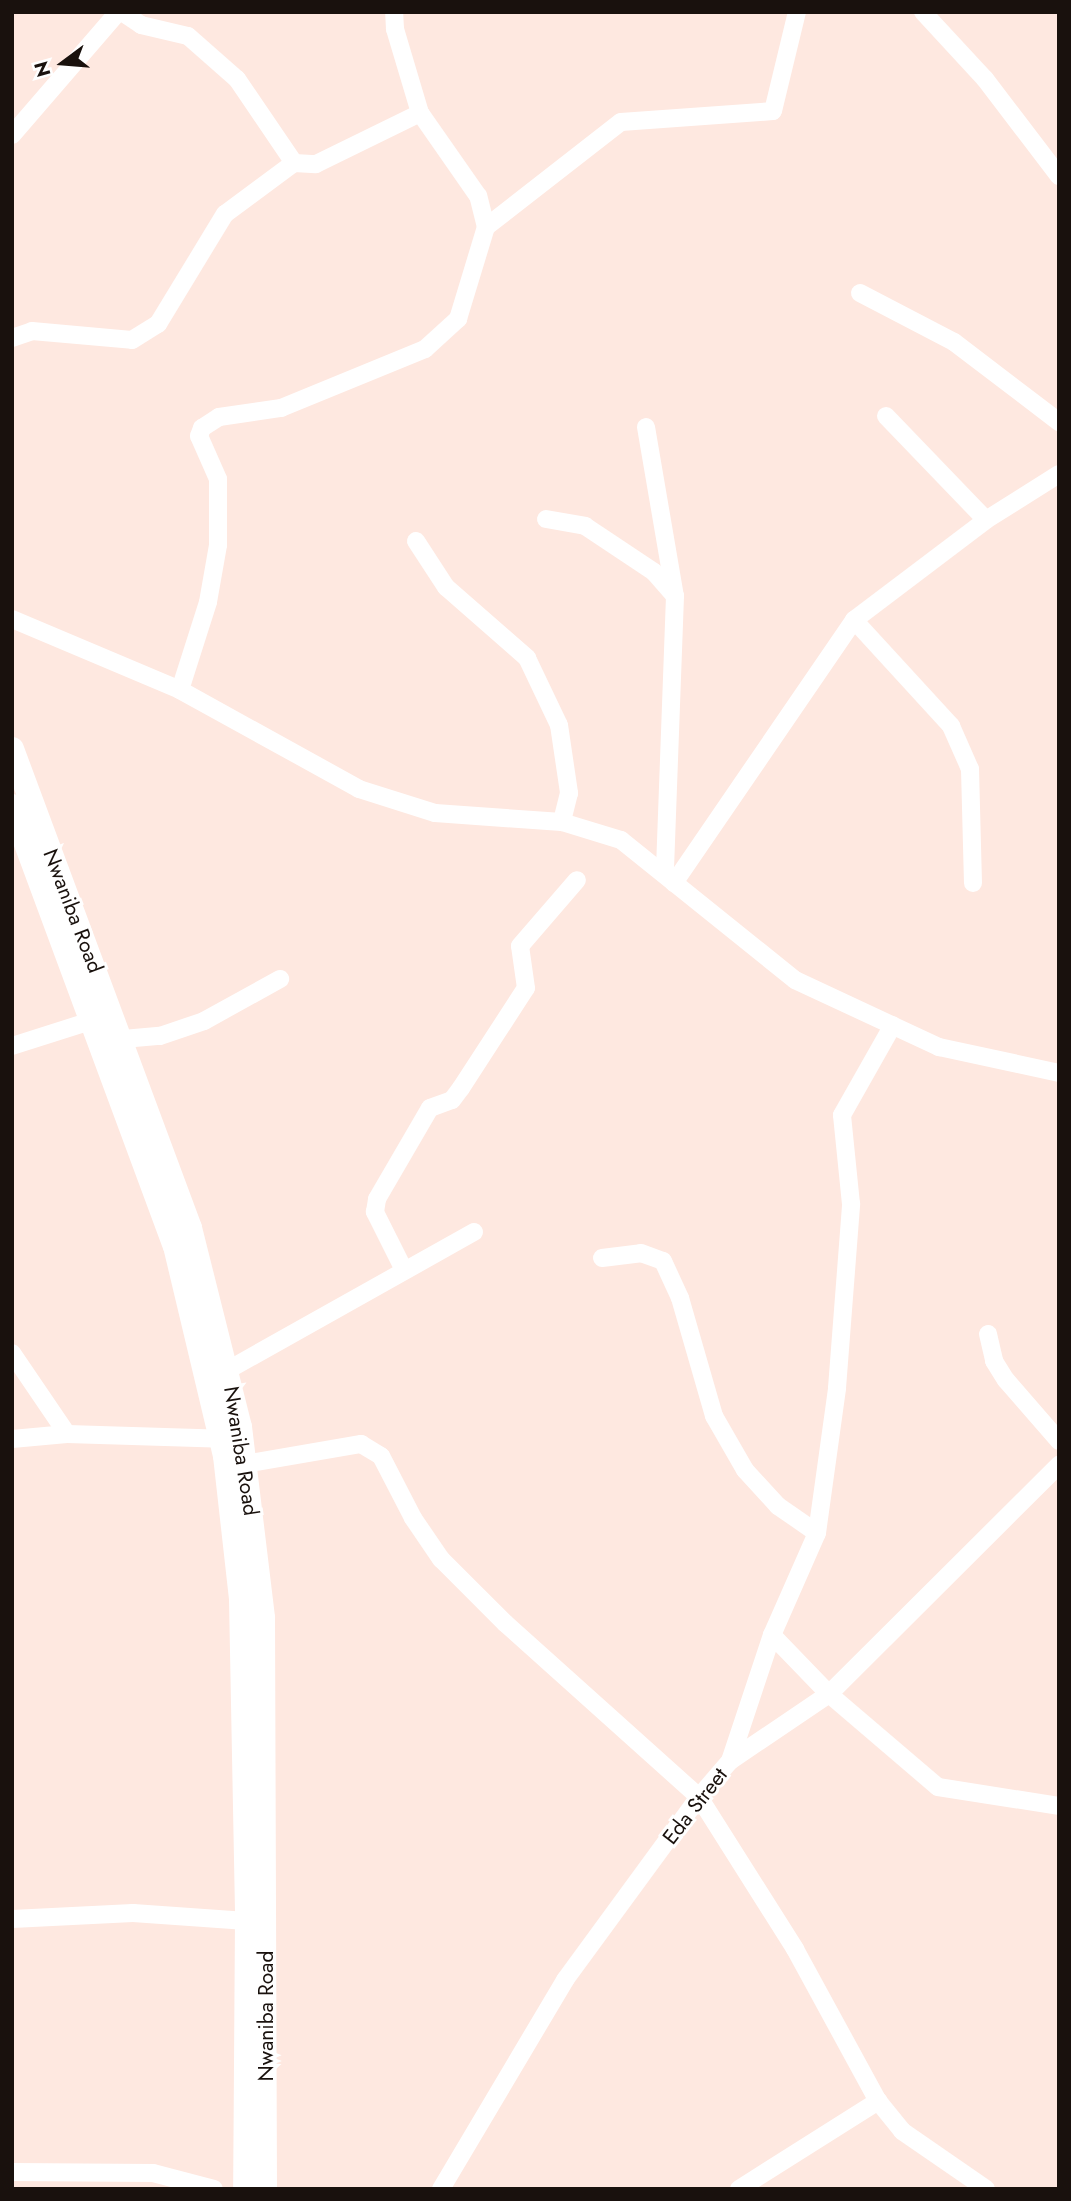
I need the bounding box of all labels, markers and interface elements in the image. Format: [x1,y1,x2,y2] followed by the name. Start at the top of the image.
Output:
[28,28,98,98] north arrow
[27,58,57,80] text: N
[38,845,108,977] street label: Nwaniba Road
[218,1384,264,1518] street label: Nwaniba Road
[657,1763,733,1849] street label: Eda Street
[253,1951,279,2081] street label: Nwaniba Road

